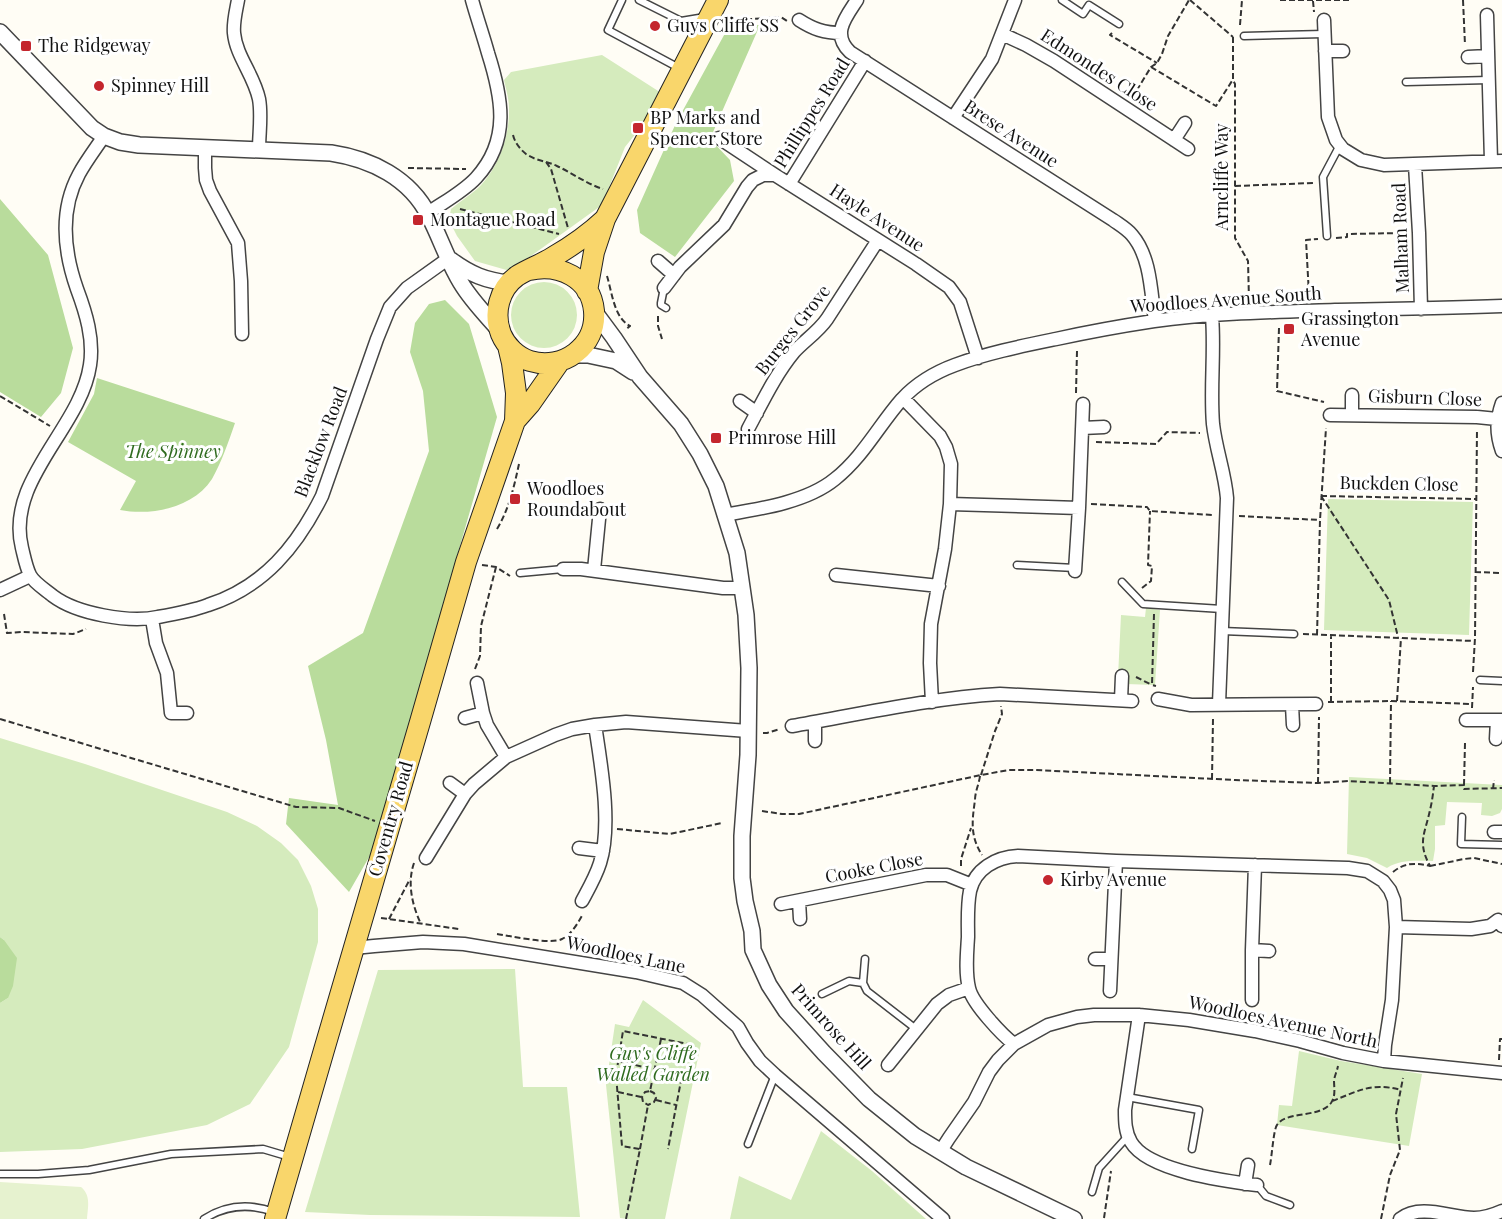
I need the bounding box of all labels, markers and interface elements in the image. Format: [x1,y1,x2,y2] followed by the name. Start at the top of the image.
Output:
[667,13,779,37] place label: Guys Cliffe SS
[648,19,662,33] marker: Guys Cliffe SS
[1037,22,1162,116] street label: Edmondes Close
[38,33,151,57] place label: The Ridgeway
[19,39,33,53] marker: The Ridgeway
[768,53,855,172] street label: Phillippes Road
[111,73,209,97] place label: Spinney Hill
[92,79,106,93] marker: Spinney Hill
[960,94,1063,173] street label: Brese Avenue
[650,105,763,150] place label: BP Marks and Spencer Store
[631,121,645,135] marker: BP Marks and Spencer Store
[1209,123,1233,232] street label: Arncliffe Way
[826,178,930,257] street label: Hayle Avenue
[1386,182,1414,294] street label: Malham Road
[430,207,556,231] place label: Montague Road
[411,213,425,227] marker: Montague Road
[749,279,835,379] street label: Burges Grove
[1128,280,1323,318] street label: Woodloes Avenue South
[1300,306,1399,351] place label: Grassington Avenue
[1282,322,1296,336] marker: Grassington Avenue
[288,382,352,500] street label: Blacklow Road
[1368,383,1483,411] street label: Gisburn Close
[728,425,836,449] place label: Primrose Hill
[709,431,723,445] marker: Primrose Hill
[125,439,221,463] park label: The Spinney
[1339,470,1459,496] street label: Buckden Close
[526,476,627,521] place label: Woodloes Roundabout
[508,492,522,506] marker: Woodloes Roundabout
[362,758,418,879] street label: Coventry Road
[823,846,925,888] street label: Cooke Close
[1060,867,1167,891] place label: Kirby Avenue
[1041,873,1055,887] marker: Kirby Avenue
[564,929,688,978] street label: Woodloes Lane
[787,978,877,1075] street label: Primrose Hill
[1186,989,1380,1053] street label: Woodloes Avenue North
[596,1041,710,1086] park label: Guy's Cliffe Walled Garden

